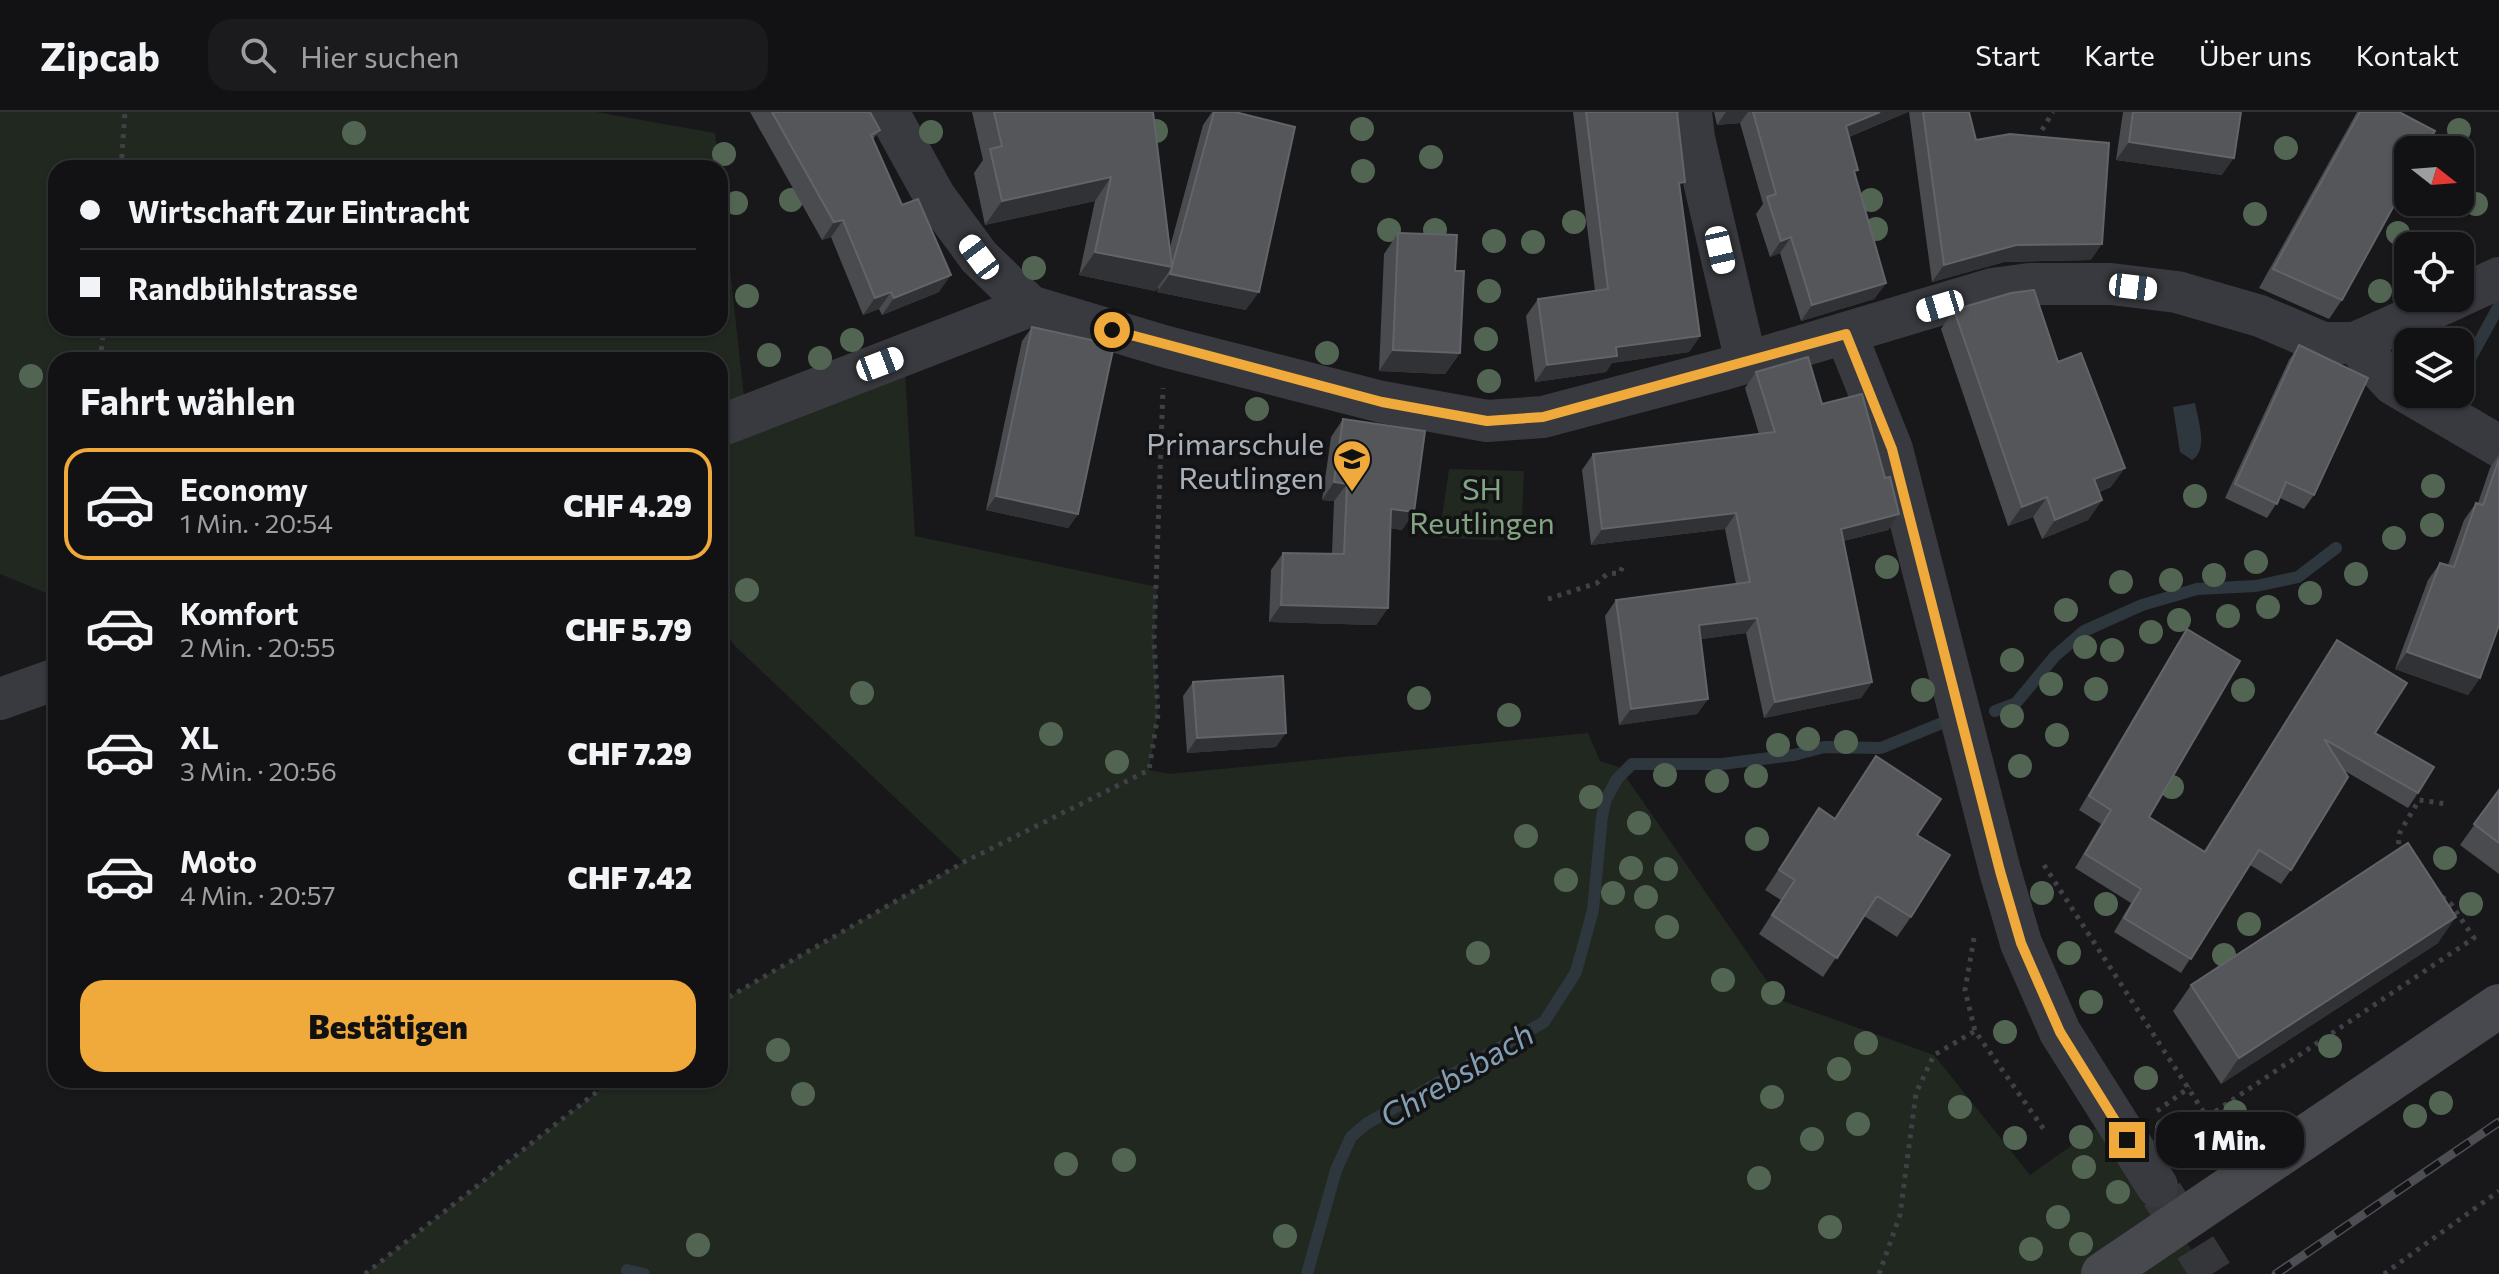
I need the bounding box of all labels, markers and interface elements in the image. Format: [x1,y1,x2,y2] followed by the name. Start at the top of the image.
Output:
[208,19,768,91] search box
[40,32,160,79] text: Zipcab
[236,33,280,77] icon: search
[300,37,459,74] text: Hier suchen
[1975,38,2040,72] text: Start
[2084,38,2155,72] text: Karte
[2199,38,2312,72] text: Über uns
[2356,38,2459,72] text: Kontakt
[2394,136,2474,216] north arrow
[2394,136,2474,408] map controls
[128,192,470,229] text: Wirtschaft Zur Eintracht
[1703,224,1737,276] car
[955,231,1003,283] car
[2394,232,2474,312] button: locate
[128,269,358,306] text: Randbühlstrasse
[2108,272,2158,302] car
[1914,288,1966,324] car
[1094,312,1130,348] route start
[2394,328,2474,408] button: layers
[853,344,907,384] car
[80,378,296,422] text: Fahrt wählen
[1146,424,1324,495] place label: Primarschule Reutlingen
[1331,438,1373,493] school or university icon: Primarschule Reutlingen
[84,468,156,540] icon: car
[1409,469,1555,540] park label: SH Reutlingen
[180,470,308,507] text: Economy
[563,486,692,523] text: CHF 4.29
[180,507,333,538] text: 1 Min. · 20:54
[84,592,156,664] icon: car
[180,594,299,631] text: Komfort
[565,610,692,647] text: CHF 5.79
[180,631,335,662] text: 2 Min. · 20:55
[84,716,156,788] icon: car
[180,718,219,755] text: XL
[567,734,692,771] text: CHF 7.29
[180,755,337,786] text: 3 Min. · 20:56
[84,840,156,912] icon: car
[180,842,257,879] text: Moto
[567,858,692,895] text: CHF 7.42
[180,879,335,910] text: 4 Min. · 20:57
[80,980,696,1072] button: Bestätigen
[1372,1012,1540,1136] water label: Chrebsbach
[2155,1112,2303,1168] callout: 1 Min.
[2109,1122,2145,1158] route end
[2194,1124,2266,1155] text: 1 Min.

